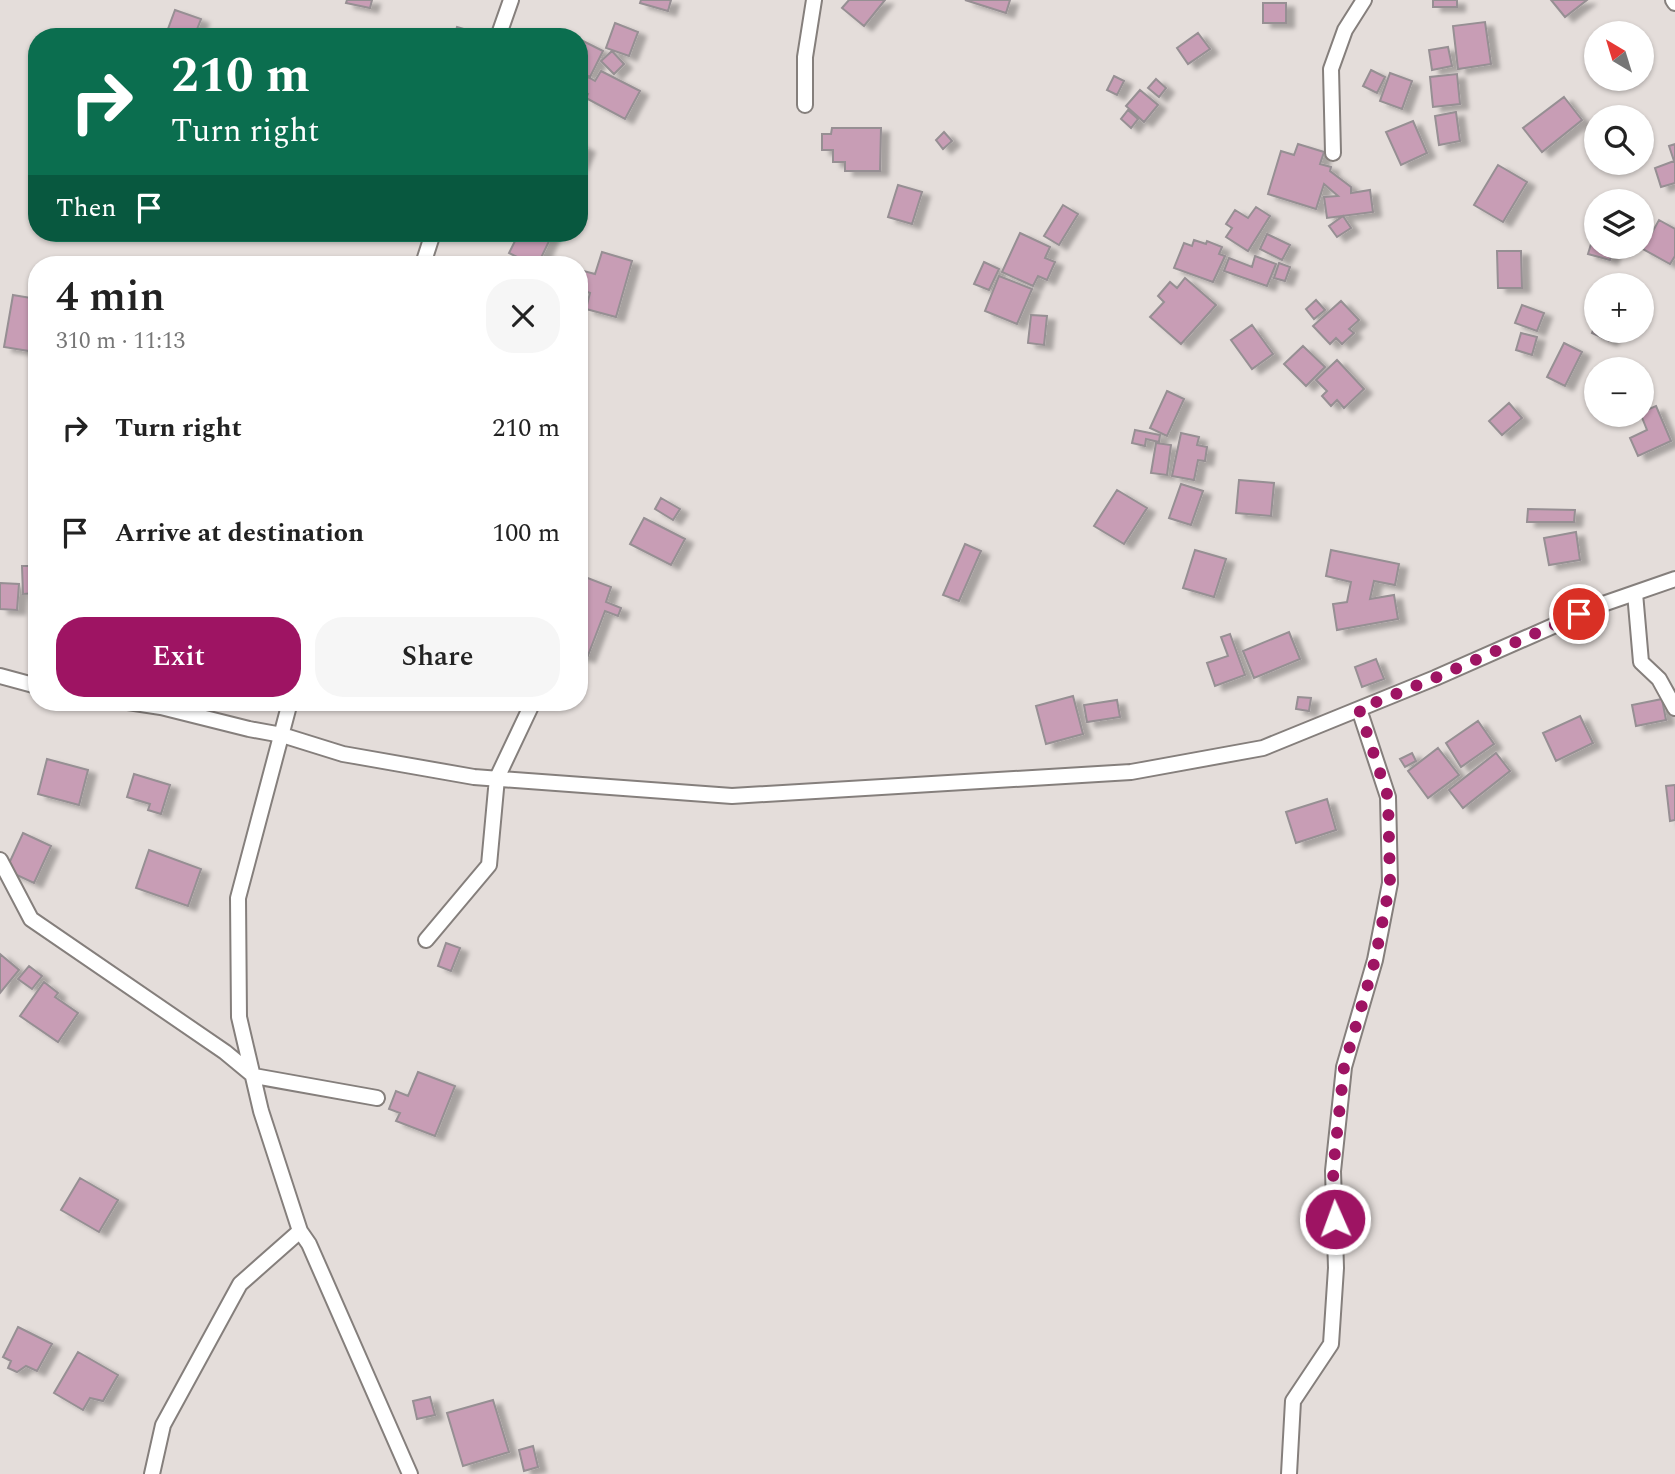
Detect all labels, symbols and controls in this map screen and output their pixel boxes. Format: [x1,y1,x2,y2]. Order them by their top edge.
north arrow [1584,21,1654,91]
map controls [1584,21,1654,427]
text: 210 m [171,39,310,114]
icon: right [56,56,147,147]
button: search [1584,105,1654,175]
text: Turn right [171,107,319,156]
text: Then [56,188,116,228]
icon: arrive [130,189,168,227]
button: layers [1584,189,1654,259]
text: 4 min [56,266,165,329]
button: + [1584,273,1654,343]
button: close [486,279,560,353]
text: 310 m · 11:13 [56,324,185,359]
button: − [1584,357,1654,427]
text: Turn right [115,408,242,448]
text: 210 m [492,408,560,448]
icon: right [56,409,94,447]
text: Arrive at destination [115,513,364,553]
text: 100 m [492,513,560,553]
icon: arrive [56,514,94,552]
pin [1549,584,1609,644]
icon: arrive [1560,595,1598,633]
button: Exit [56,617,301,697]
button: Share [315,617,560,697]
position arrow [1298,1182,1372,1256]

